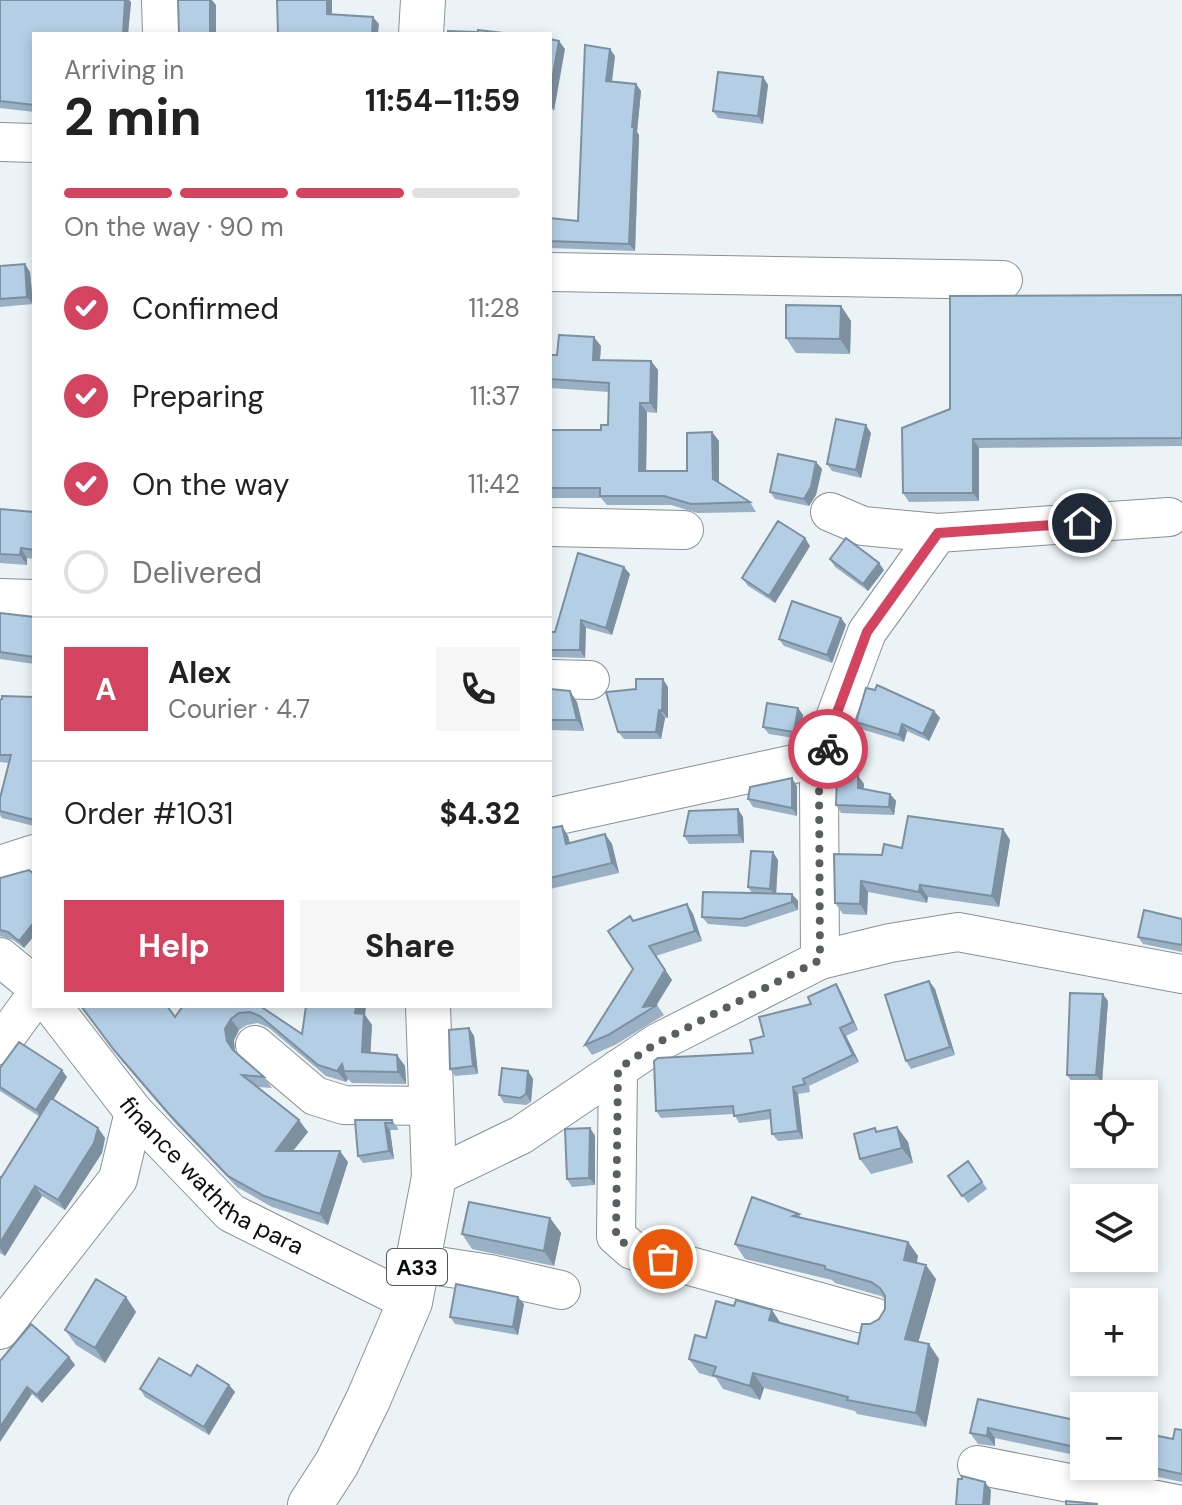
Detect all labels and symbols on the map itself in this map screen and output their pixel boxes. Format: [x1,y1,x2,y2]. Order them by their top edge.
pin [1048,489,1116,557]
courier [788,709,868,789]
street label: finance waththa para [113,1090,309,1262]
pin [629,1225,697,1293]
road number: A33 [387,1249,447,1285]

